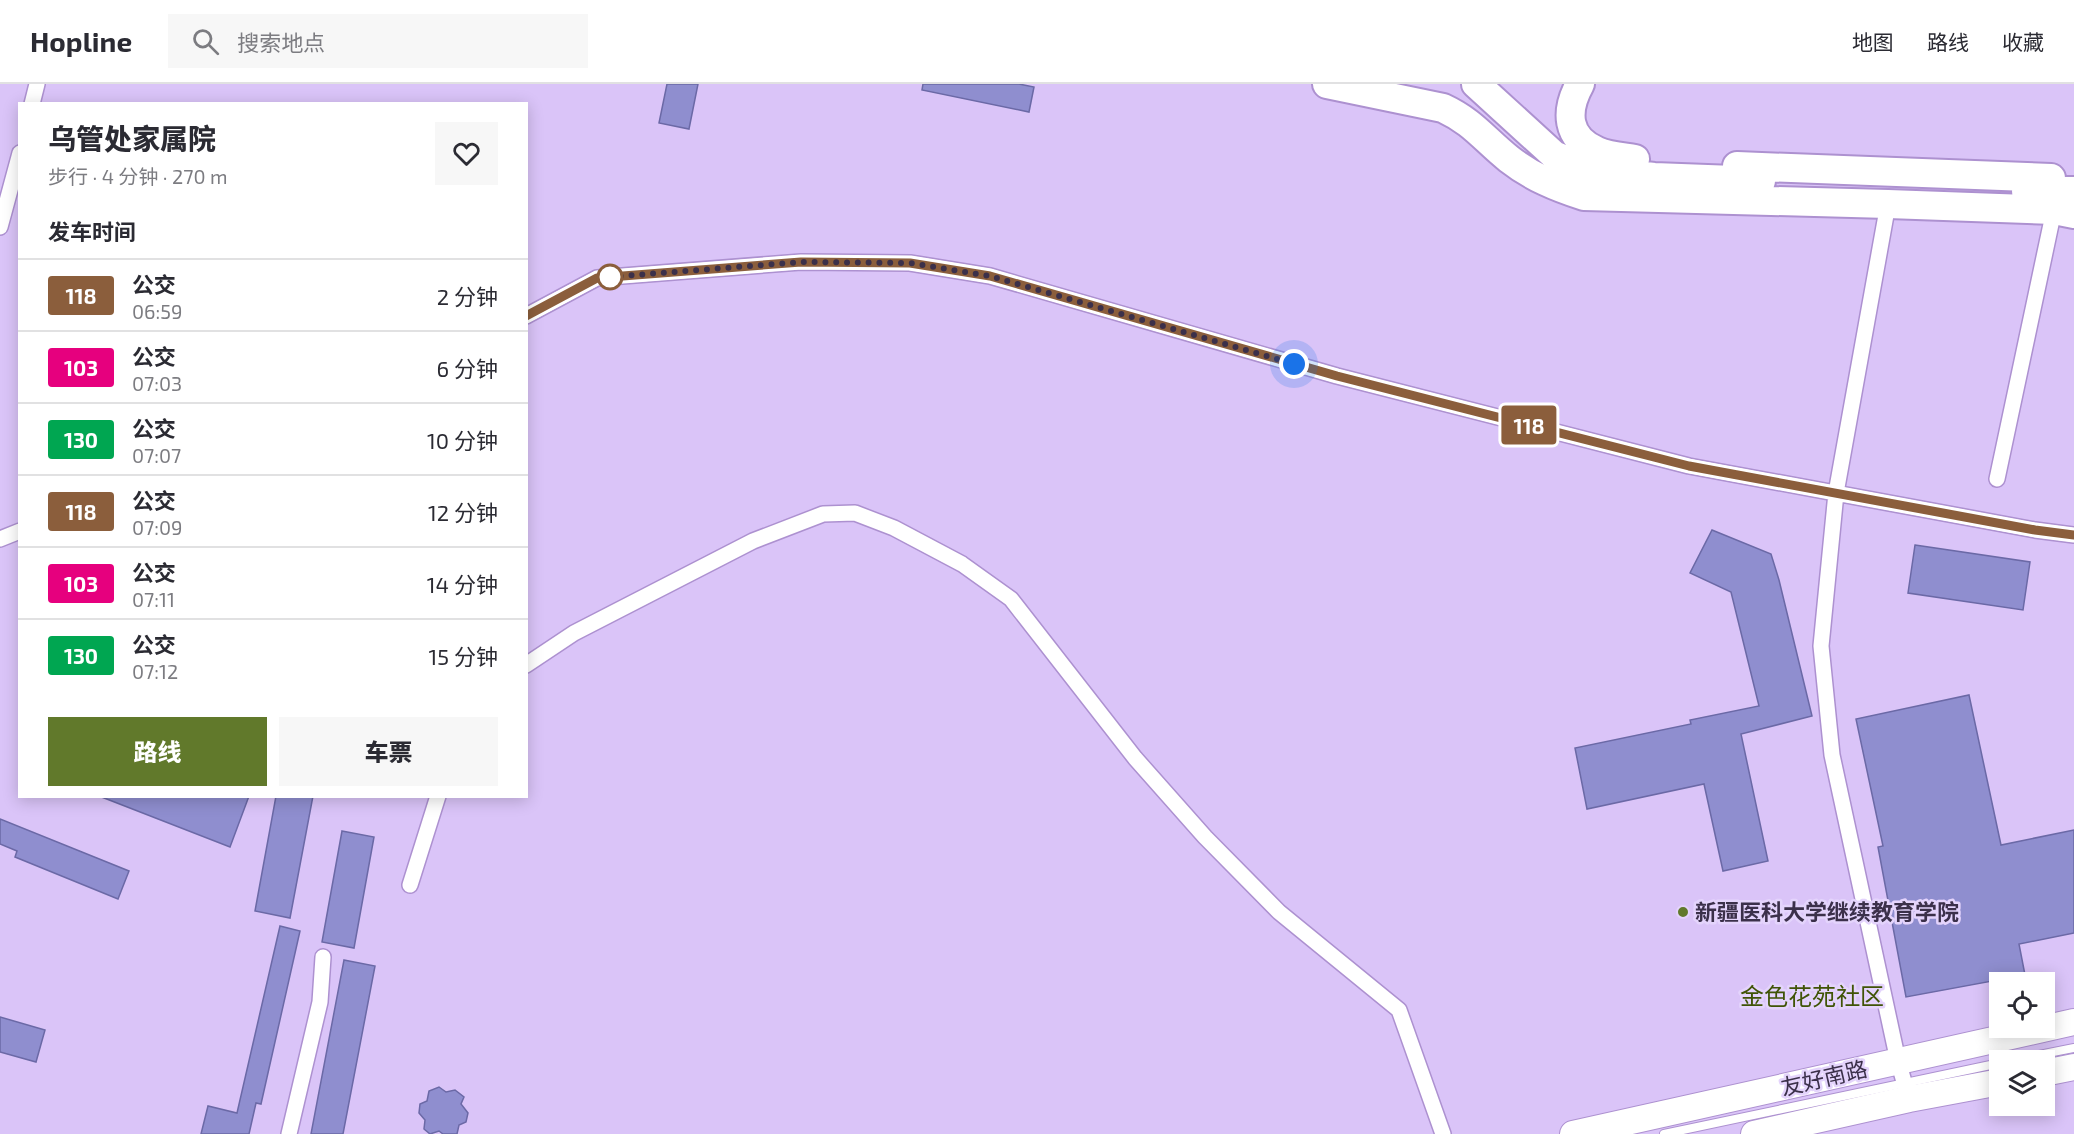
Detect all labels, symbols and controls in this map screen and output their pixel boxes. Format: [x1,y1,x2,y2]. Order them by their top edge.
search box [168,14,588,68]
text: Hopline [30,24,132,58]
icon: search [189,25,222,58]
text: 搜索地点 [237,29,325,55]
text: 地图 [1852,29,1894,54]
text: 路线 [1927,29,1969,54]
text: 收藏 [2002,29,2044,54]
text: 乌管处家属院 [48,121,216,155]
button: heart [435,122,498,185]
text: 步行 · 4 分钟 · 270 m [48,164,228,188]
text: 发车时间 [48,218,136,244]
unlabelled marker [597,264,623,290]
text: 公交 [132,271,176,297]
text: 118 [65,283,97,308]
text: 2 分钟 [437,283,498,309]
text: 06:59 [132,299,182,323]
text: 公交 [132,343,176,369]
your location [1279,349,1309,379]
text: 103 [64,355,98,380]
text: 6 分钟 [437,355,498,381]
text: 07:03 [132,371,182,395]
line badge: 118 [1494,406,1564,444]
text: 118 [1513,413,1545,438]
text: 公交 [132,415,176,441]
text: 130 [64,427,98,452]
text: 10 分钟 [427,427,498,453]
text: 07:07 [132,443,181,467]
text: 公交 [132,487,176,513]
text: 118 [65,499,97,524]
text: 12 分钟 [428,499,498,525]
text: 07:09 [132,515,183,539]
text: 公交 [132,559,176,585]
text: 103 [64,571,98,596]
text: 14 分钟 [427,571,498,597]
text: 07:11 [132,587,175,611]
text: 公交 [132,631,176,657]
text: 130 [64,643,98,668]
text: 15 分钟 [429,643,498,669]
text: 07:12 [132,659,178,683]
button: 路线 [48,717,267,786]
button: 车票 [279,717,498,786]
place label: 新疆医科大学继续教育学院 [1695,898,1959,924]
marker: 新疆医科大学继续教育学院 [1676,905,1690,919]
map controls [1989,972,2055,1116]
button: locate [1989,972,2055,1038]
district label: 金色花苑社区 [1740,981,1884,1010]
button: layers [1989,1050,2055,1116]
street label: 友好南路 [1778,1054,1870,1100]

